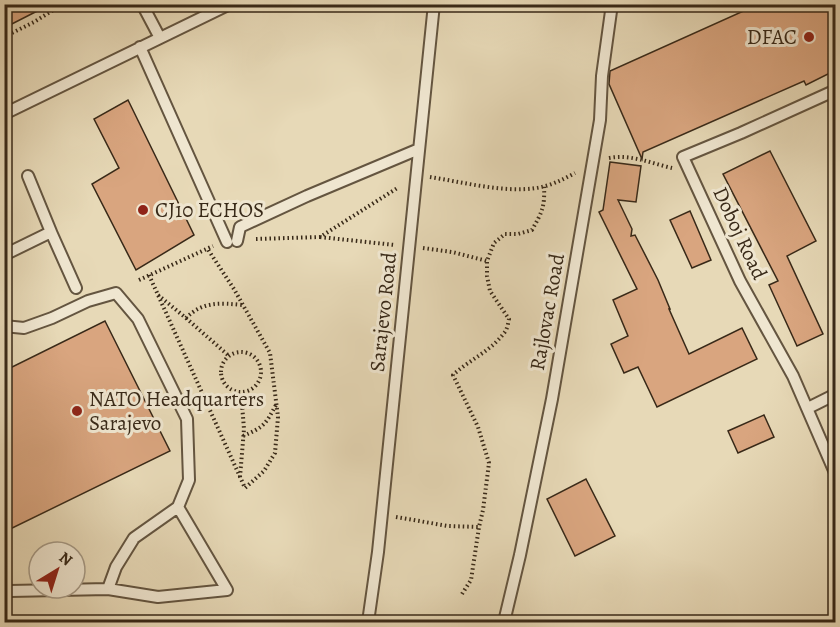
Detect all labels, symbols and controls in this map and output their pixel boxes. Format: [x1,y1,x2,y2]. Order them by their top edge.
place label: DFAC [747,23,797,51]
marker: DFAC [802,30,816,44]
street label: Doboj Road [706,182,774,285]
place label: CJ10 ECHOS [155,196,264,224]
marker: CJ10 ECHOS [136,203,150,217]
street label: Sarajevo Road [363,250,403,373]
street label: Rajlovac Road [523,251,571,373]
place label: NATO Headquarters Sarajevo [89,385,264,437]
marker: NATO Headquarters Sarajevo [70,404,84,418]
north arrow [27,540,87,600]
text: N [54,547,77,571]

